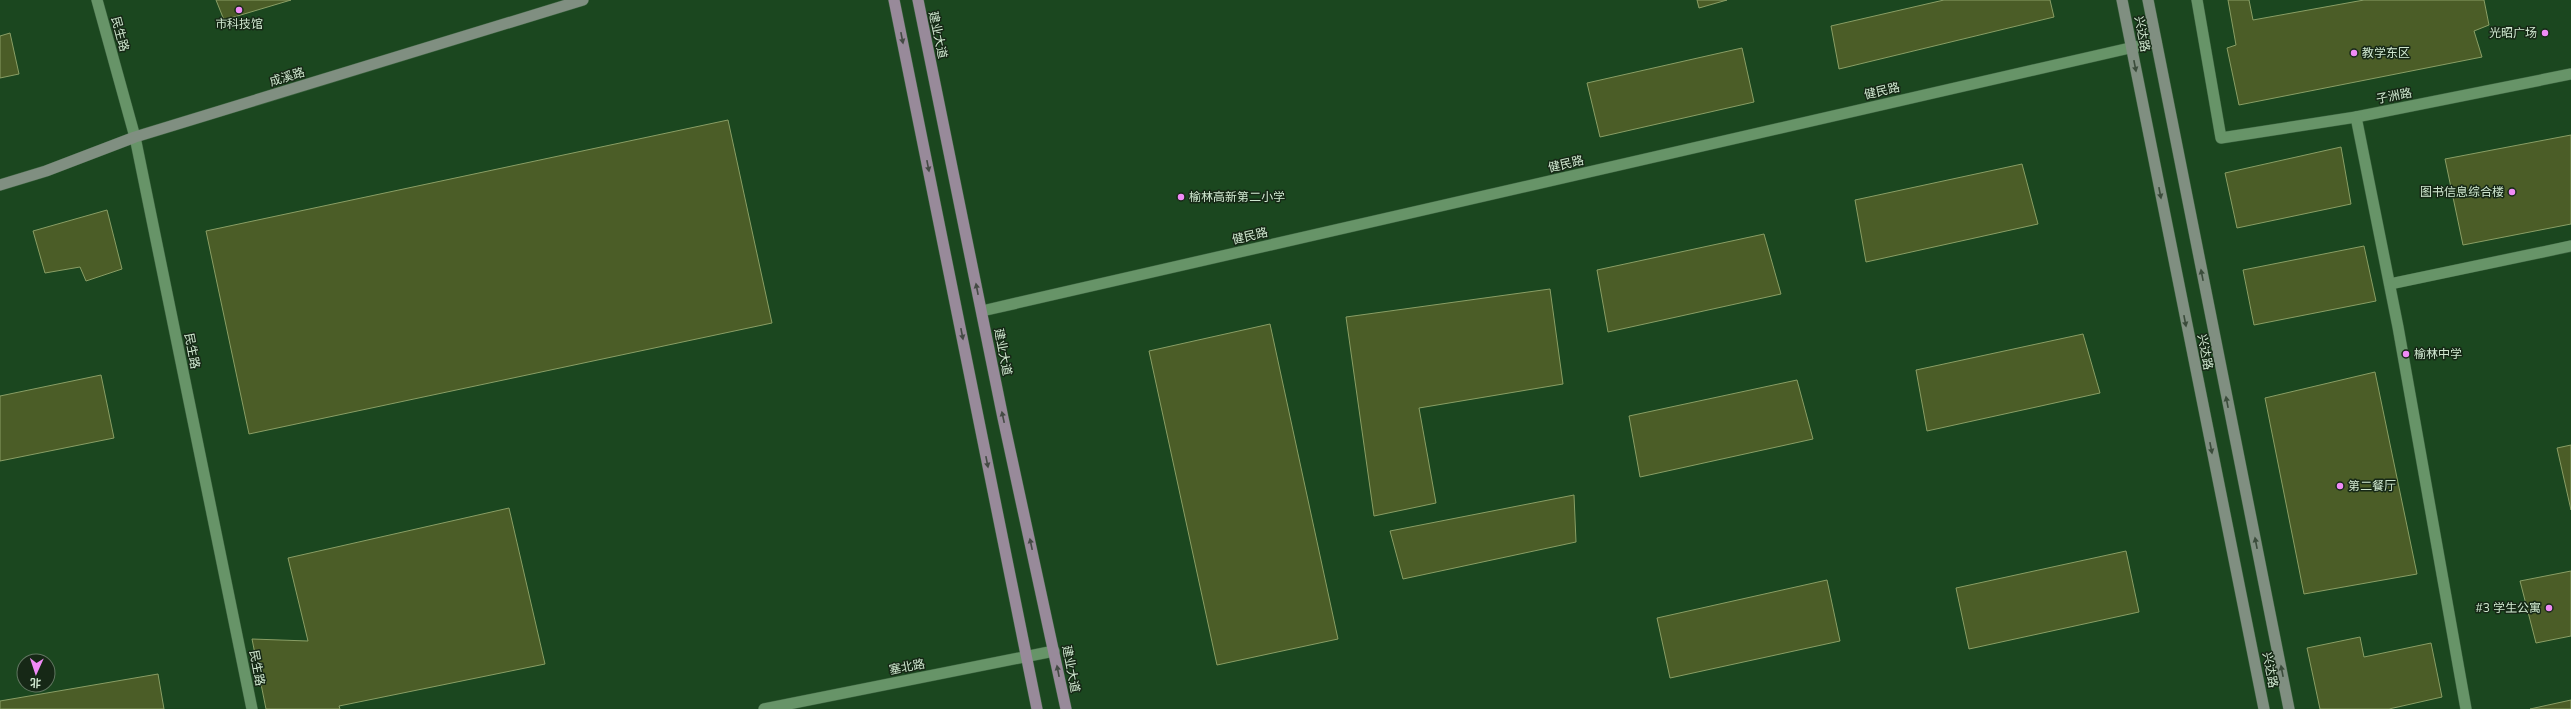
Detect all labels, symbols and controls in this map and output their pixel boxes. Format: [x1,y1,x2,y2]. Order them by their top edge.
marker: 市科技馆 [234,5,244,15]
street label: 建业大道 [925,10,951,60]
street label: 民生路 [108,15,132,53]
street label: 兴达路 [2131,15,2153,53]
place label: 市科技馆 [215,16,263,32]
place label: 光昭广场 [2489,25,2537,41]
marker: 光昭广场 [2540,28,2550,38]
one-way arrow [899,32,905,44]
place label: 教学东区 [2362,45,2410,61]
marker: 教学东区 [2349,48,2359,58]
one-way arrow [2132,60,2138,72]
street label: 成溪路 [267,64,307,90]
street label: 健民路 [1863,79,1901,103]
street label: 子洲路 [2375,85,2413,107]
street label: 健民路 [1547,152,1585,176]
one-way arrow [925,160,931,172]
place label: 图书信息综合楼 [2420,184,2504,200]
one-way arrow [2157,187,2163,199]
marker: 图书信息综合楼 [2507,187,2517,197]
place label: 榆林高新第二小学 [1189,189,1285,205]
marker: 榆林高新第二小学 [1176,192,1186,202]
street label: 健民路 [1231,224,1269,248]
one-way arrow [2198,269,2204,281]
one-way arrow [974,283,980,295]
one-way arrow [2183,315,2189,327]
street label: 建业大道 [991,327,1015,377]
one-way arrow [959,328,965,340]
street label: 民生路 [181,332,203,370]
street label: 兴达路 [2194,333,2216,371]
place label: 榆林中学 [2414,346,2462,362]
marker: 榆林中学 [2401,349,2411,359]
one-way arrow [2224,396,2230,408]
one-way arrow [999,411,1005,423]
one-way arrow [2209,442,2215,454]
one-way arrow [985,456,991,468]
place label: 第二餐厅 [2348,478,2396,494]
marker: 第二餐厅 [2335,481,2345,491]
one-way arrow [2253,537,2259,549]
one-way arrow [1027,538,1033,550]
place label: #3 学生公寓 [2476,600,2541,616]
marker: #3 学生公寓 [2544,603,2554,613]
street label: 建业大道 [1059,644,1083,694]
street label: 民生路 [246,649,268,687]
street label: 兴达路 [2259,651,2281,689]
north arrow [16,653,56,693]
street label: 塞北路 [888,656,926,678]
one-way arrow [1055,665,1061,677]
one-way arrow [2278,665,2284,677]
text: 北 [30,675,41,690]

